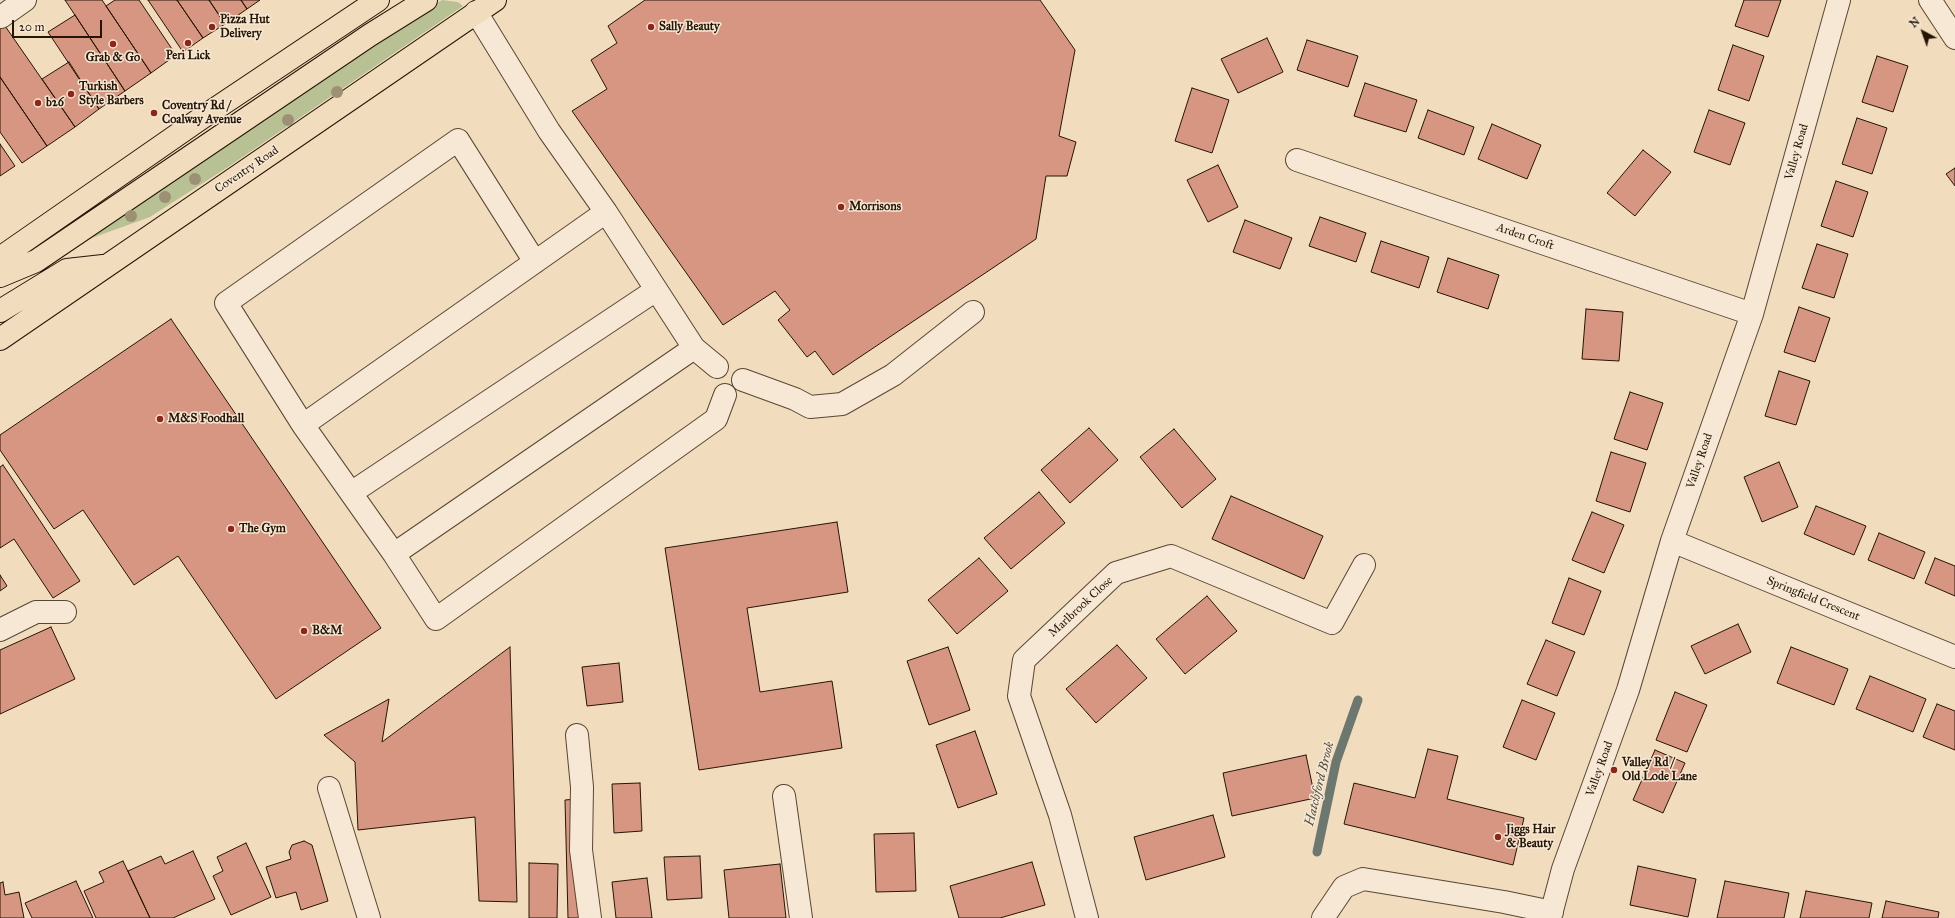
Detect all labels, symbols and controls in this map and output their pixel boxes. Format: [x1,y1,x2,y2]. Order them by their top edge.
scale bar [14,12,104,38]
north arrow [1903,12,1943,52]
place label: Pizza Hut Delivery [220,13,270,41]
text: N [1907,15,1923,31]
text: 20 m [19,20,45,34]
place label: Sally Beauty [659,20,720,34]
marker: Pizza Hut Delivery [207,22,217,32]
marker: Sally Beauty [646,22,656,32]
marker: Peri Lick [183,38,193,48]
marker: Grab & Go [108,39,118,49]
place label: Peri Lick [166,49,210,63]
place label: Grab & Go [86,51,140,65]
place label: Turkish Style Barbers [79,80,144,108]
marker: Turkish Style Barbers [66,89,76,99]
place label: b26 [46,96,64,110]
marker: b26 [33,98,43,108]
place label: Coventry Rd / Coalway Avenue [162,99,241,127]
marker: Coventry Rd / Coalway Avenue [149,108,159,118]
street label: Valley Road [1782,122,1812,182]
street label: Coventry Road [212,143,282,197]
place label: Morrisons [849,200,901,214]
marker: Morrisons [836,202,846,212]
street label: Arden Croft [1494,220,1556,254]
place label: M&S Foodhall [168,412,244,426]
marker: M&S Foodhall [155,414,165,424]
street label: Valley Road [1684,431,1716,491]
place label: The Gym [239,522,286,536]
marker: The Gym [226,524,236,534]
street label: Marlbrook Close [1046,574,1116,640]
street label: Springfield Crescent [1764,574,1862,624]
place label: B&M [312,624,342,638]
marker: B&M [299,626,309,636]
street label: Valley Road [1583,739,1617,799]
water label: Hatchford Brook [1302,740,1338,828]
place label: Valley Rd / Old Lode Lane [1622,756,1697,784]
marker: Valley Rd / Old Lode Lane [1609,765,1619,775]
place label: Jiggs Hair & Beauty [1506,823,1556,851]
marker: Jiggs Hair & Beauty [1493,832,1503,842]

